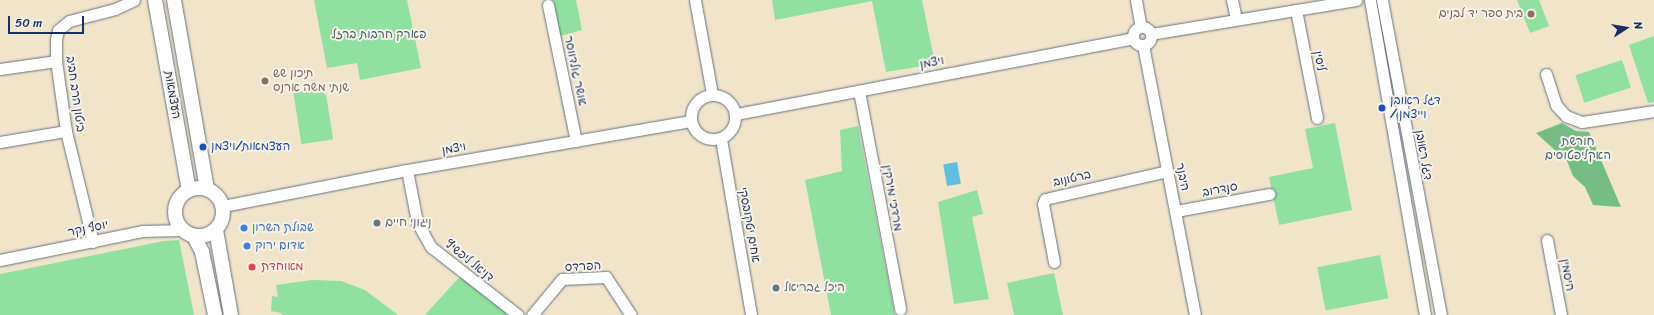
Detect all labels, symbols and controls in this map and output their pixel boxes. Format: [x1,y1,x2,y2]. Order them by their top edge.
place label: בית ספר יד לבנים [1439,7,1523,21]
scale bar [10,8,86,34]
north arrow [1606,8,1646,48]
marker: בית ספר יד לבנים [1526,9,1536,19]
text: 50 m [15,12,42,34]
text: N [1628,20,1648,31]
park label: פארק חרבות ברזל [332,28,426,42]
street label: אושר גולדווסר [561,35,589,107]
street label: ליסין [1310,50,1328,72]
street label: ויצמן [919,54,945,72]
street label: ביטון הרב חביב [63,55,87,133]
place label: תיכון שש שנתי משה ארנס [273,67,349,95]
street label: העצמאות [161,70,183,120]
marker: תיכון שש שנתי משה ארנס [260,76,270,86]
place label: דגל ראובן / וייצמן [1390,94,1441,122]
marker: דגל ראובן / וייצמן [1377,103,1387,113]
street label: דגל ראובן [1411,129,1435,181]
park label: חורשת האקליפטוסים [1545,135,1611,163]
place label: העצמאות/ויצמן [211,140,290,154]
street label: ויצמן [441,140,467,158]
marker: העצמאות/ויצמן [198,142,208,152]
street label: היבנר [1172,162,1192,192]
street label: מרדכי מירקין [879,164,905,232]
street label: ברטונוב [1052,168,1092,190]
street label: סנדרוב [1201,180,1239,200]
street label: אחים יטקובסקי [735,186,763,264]
place label: ניגוני חיים [385,216,432,230]
street label: יוסף נקר [66,218,110,240]
marker: ניגוני חיים [372,218,382,228]
place label: שבולת השרון [252,221,314,235]
marker: שבולת השרון [239,223,249,233]
street label: דניאל ליפשיץ [442,237,496,285]
place label: אדום ירוק [255,239,305,253]
marker: אדום ירוק [242,241,252,251]
street label: היסמין [1557,258,1577,292]
street label: הפרדס [565,259,601,275]
place label: מאוחדת [261,260,304,274]
marker: מאוחדת [246,261,258,273]
place label: היכל גבריאל [784,281,845,295]
marker: היכל גבריאל [771,283,781,293]

